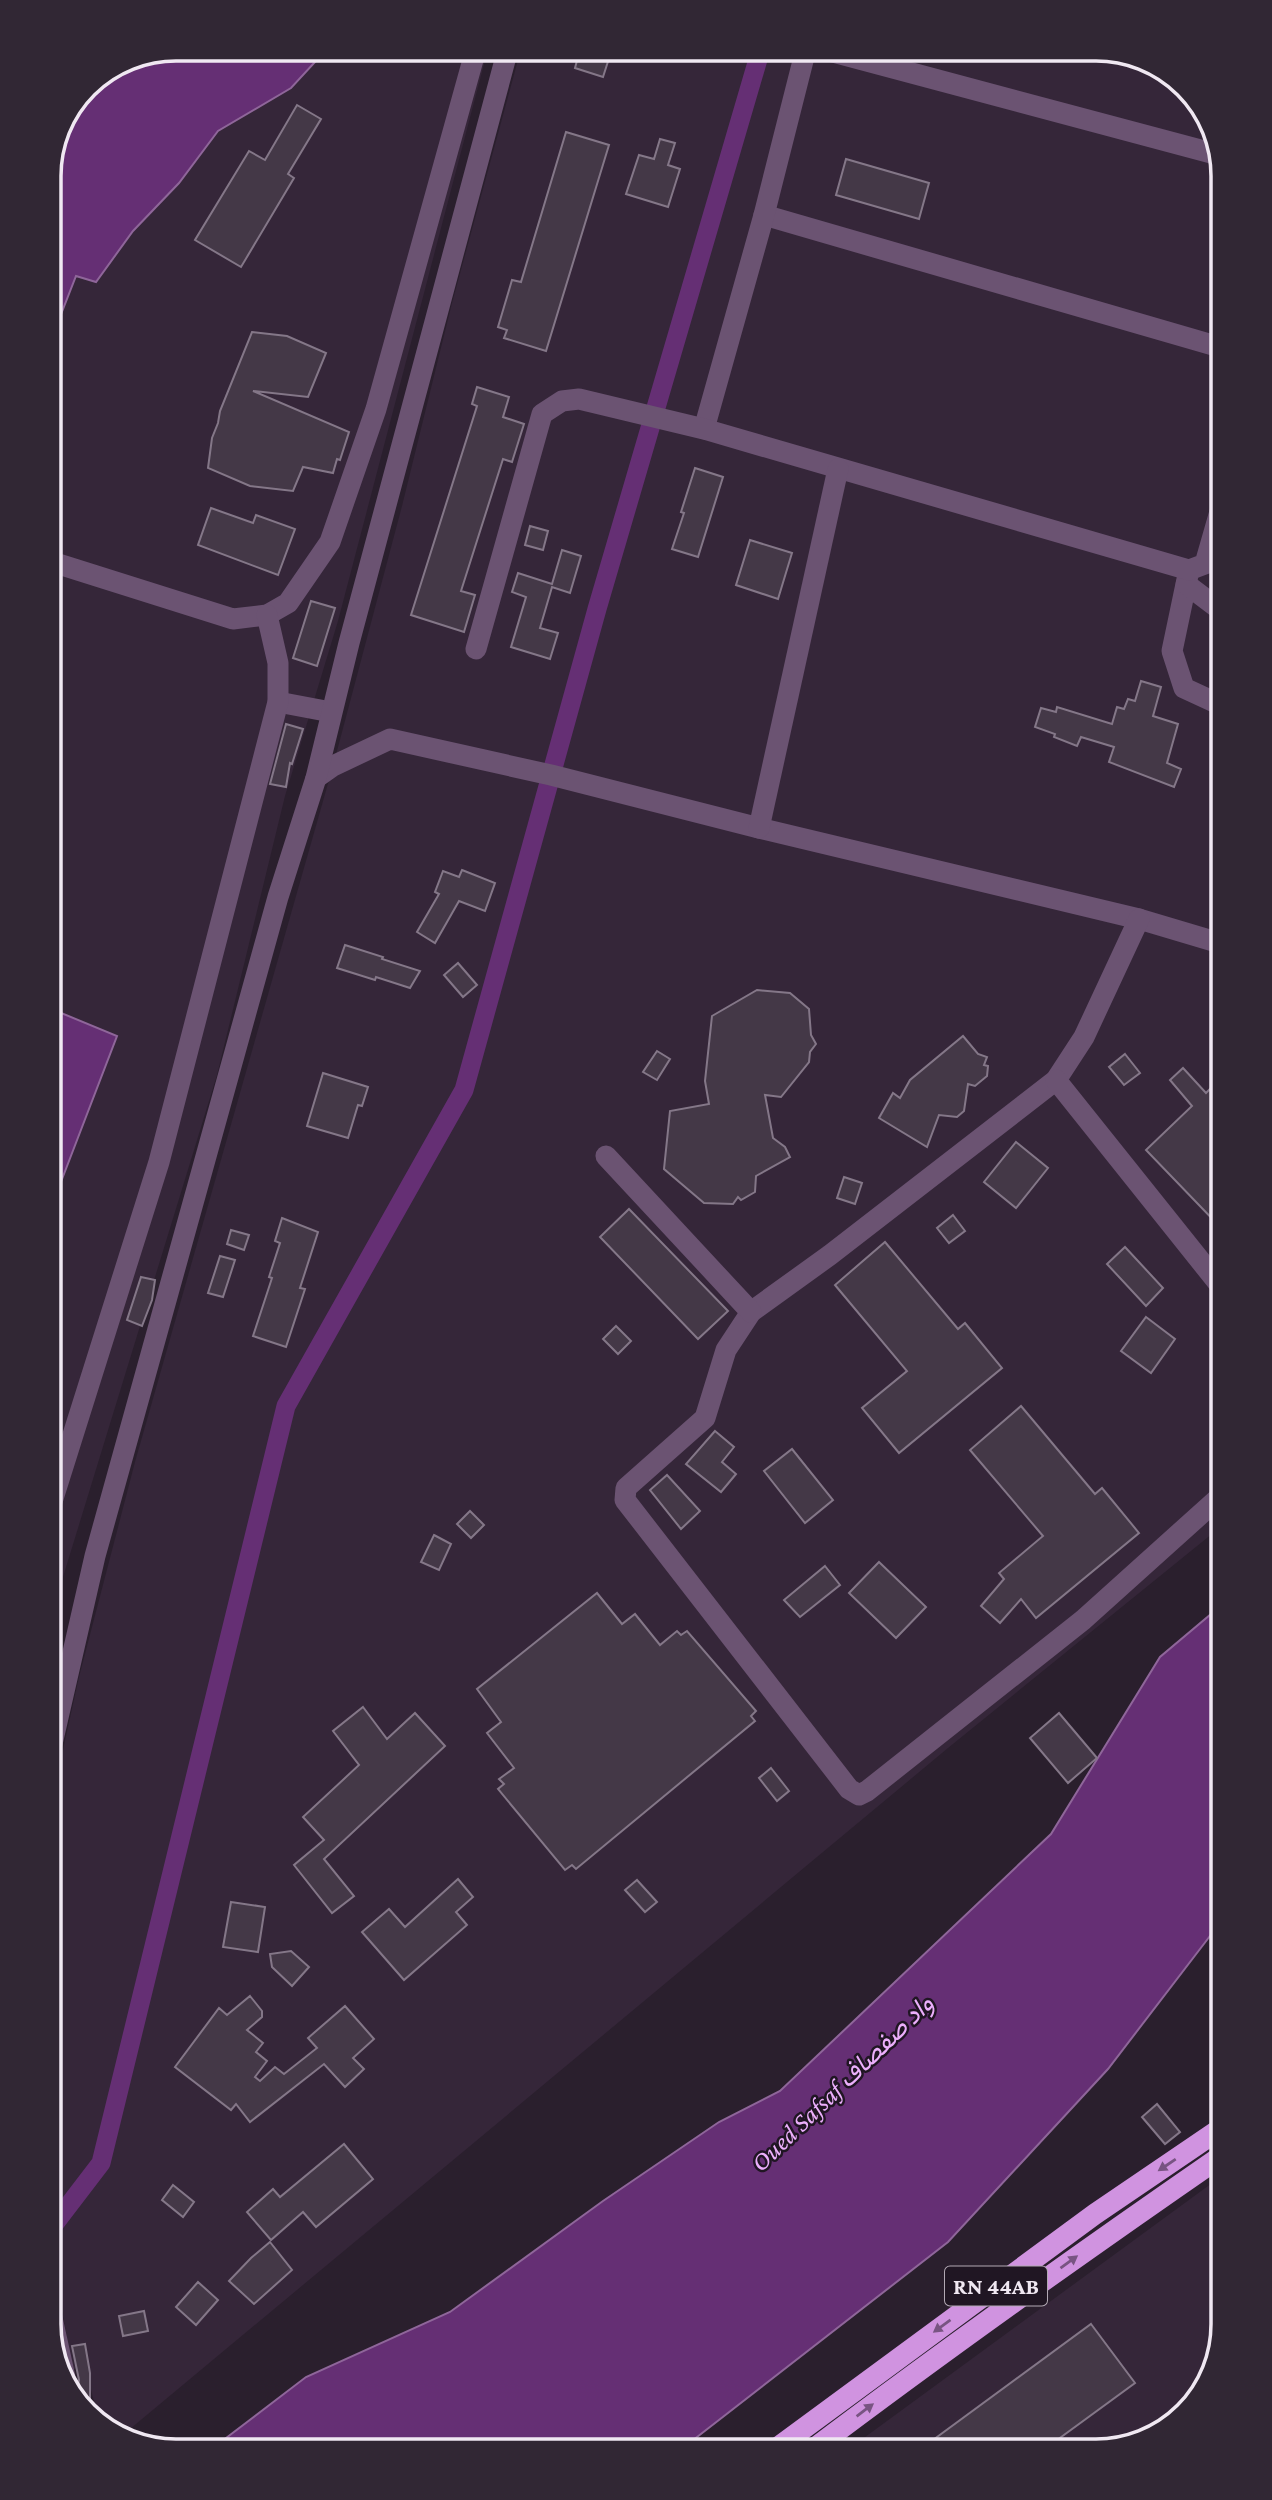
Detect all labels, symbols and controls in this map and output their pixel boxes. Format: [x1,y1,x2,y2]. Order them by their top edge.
water label: Oued Safsaf واد صفصاف [745,1988,940,2178]
one-way arrow [1157,2158,1176,2171]
one-way arrow [1060,2255,1078,2269]
road number: RN 44AB [945,2266,1047,2306]
one-way arrow [933,2318,951,2333]
one-way arrow [856,2402,874,2417]

